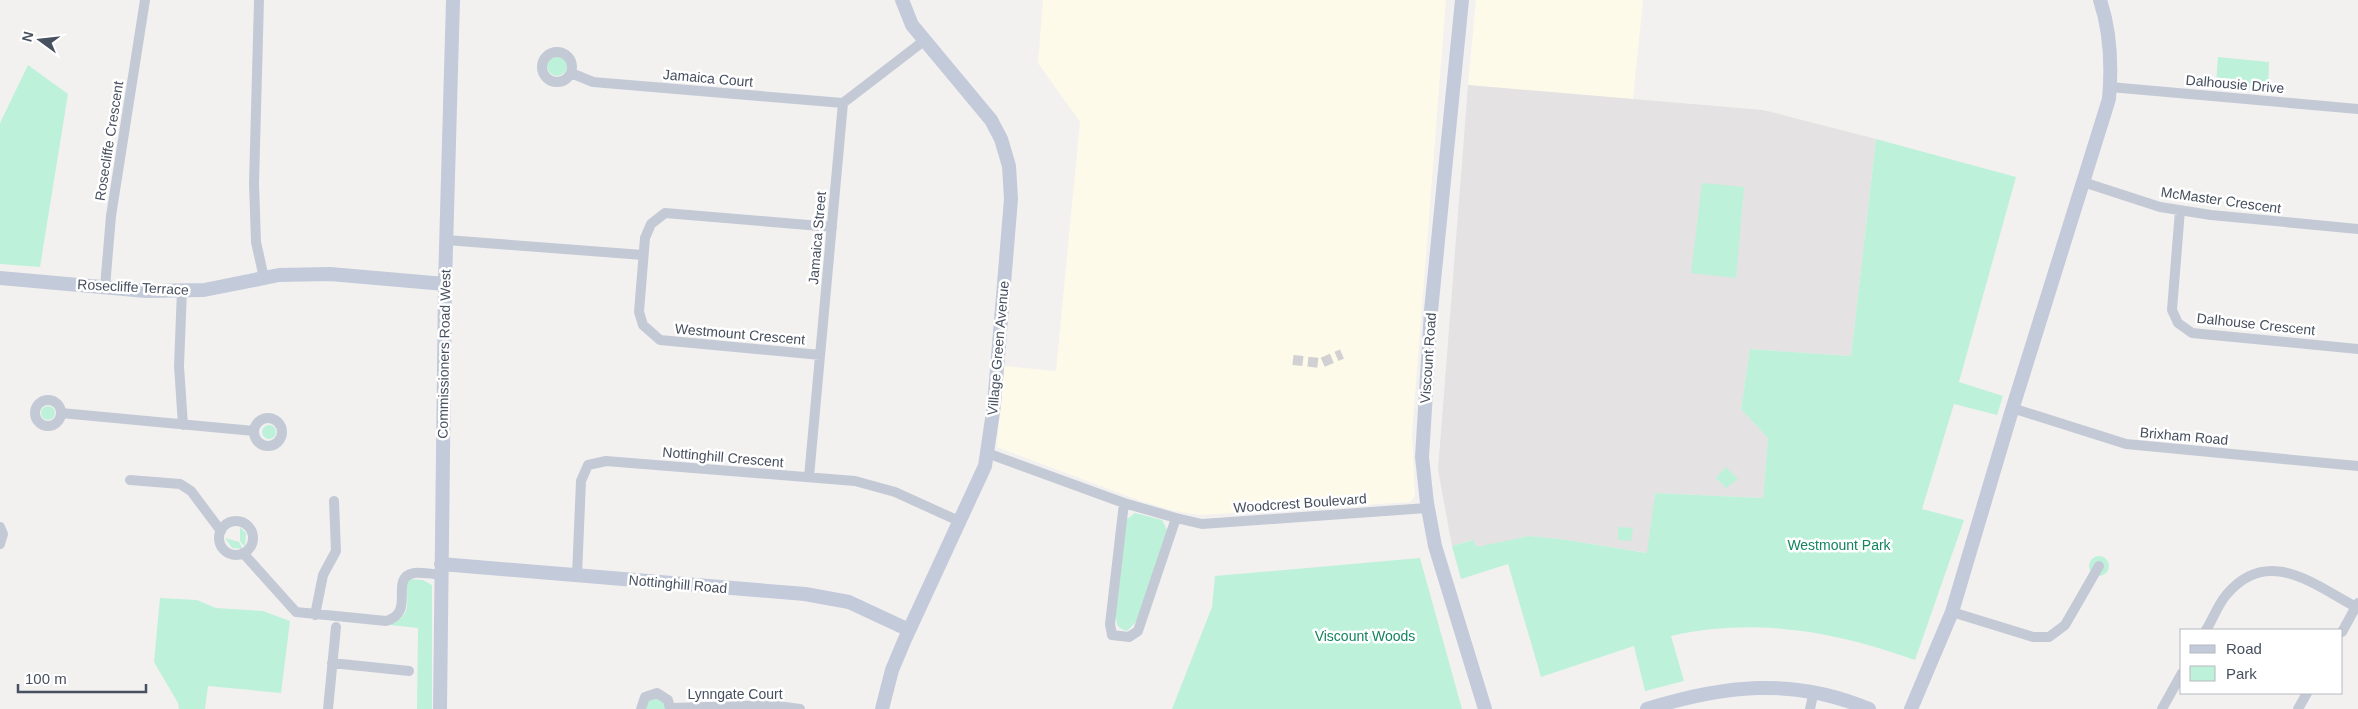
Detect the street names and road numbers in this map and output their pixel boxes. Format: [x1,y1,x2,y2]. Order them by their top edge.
street label: Jamaica Court [662,66,754,90]
street label: Dalhousie Drive [2185,72,2285,96]
street label: Rosecliffe Crescent [92,80,126,202]
street label: McMaster Crescent [2160,184,2282,216]
street label: Jamaica Street [805,191,829,285]
street label: Commissioners Road West [435,269,453,439]
street label: Rosecliffe Terrace [77,276,189,298]
street label: Village Green Avenue [984,280,1012,416]
street label: Dalhouse Crescent [2196,310,2316,338]
street label: Viscount Road [1417,312,1439,404]
street label: Westmount Crescent [674,320,806,348]
street label: Brixham Road [2139,424,2229,448]
street label: Nottinghill Crescent [662,444,784,470]
street label: Woodcrest Boulevard [1233,490,1367,516]
street label: Nottinghill Road [628,572,728,596]
street label: Lynngate Court [687,686,783,702]

